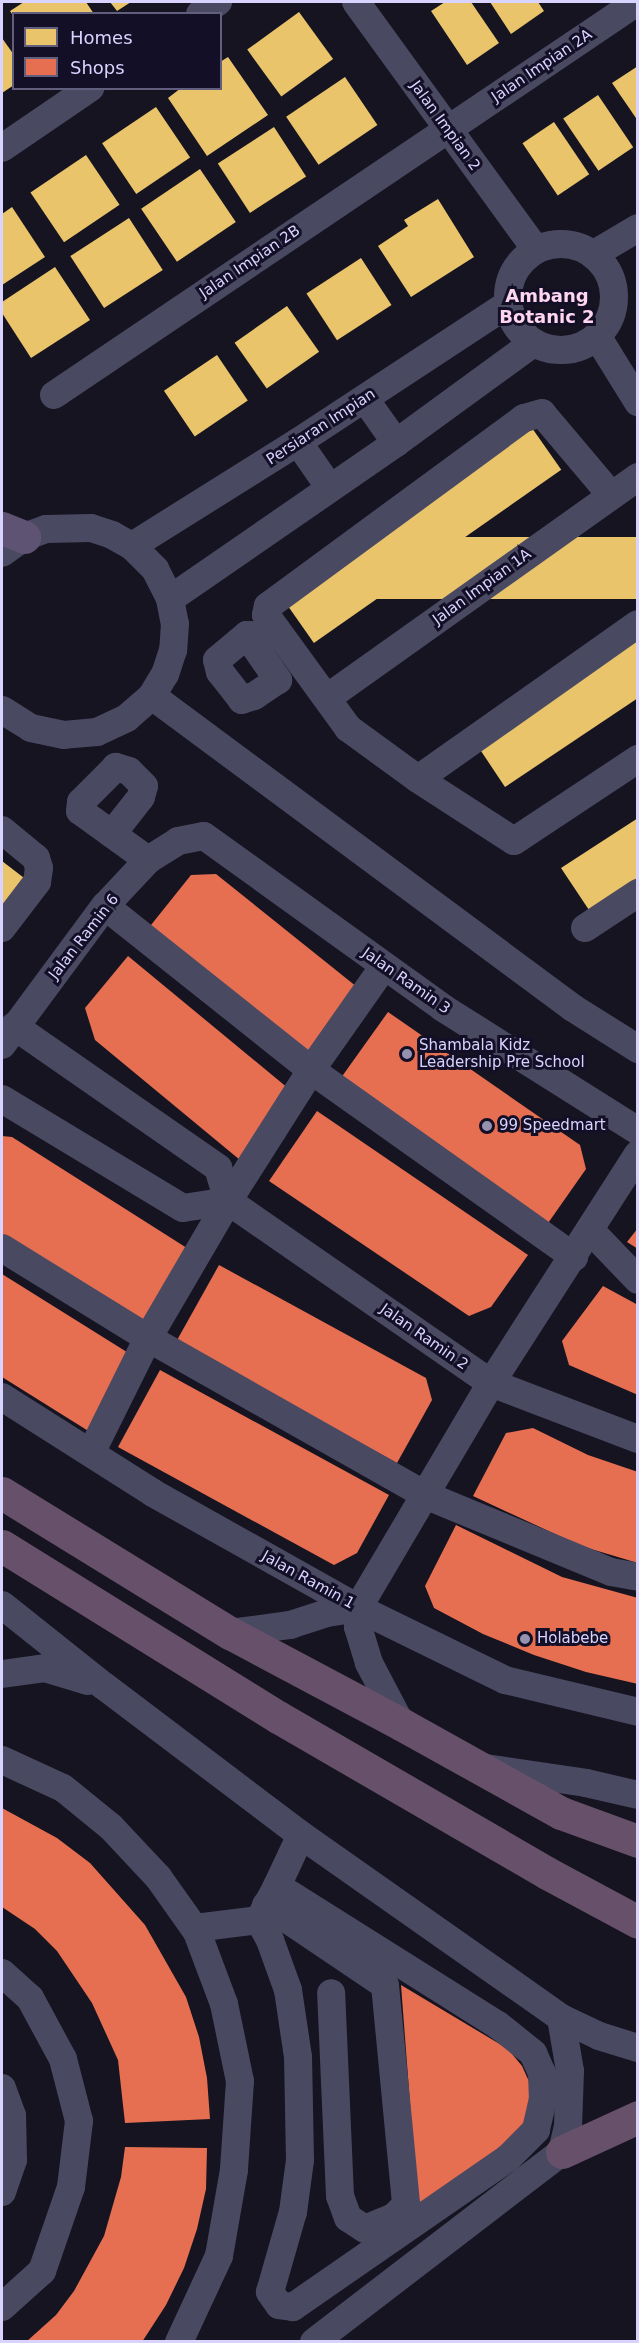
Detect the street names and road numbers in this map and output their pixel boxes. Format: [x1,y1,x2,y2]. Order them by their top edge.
street label: Jalan Impian 2A [488,26,596,106]
street label: Jalan Impian 2 [406,77,484,175]
street label: Jalan Impian 2B [196,222,304,302]
street label: Persiaran Impian [263,385,379,469]
street label: Jalan Impian 1A [429,545,535,629]
street label: Jalan Ramin 6 [45,891,123,983]
street label: Jalan Ramin 3 [359,944,453,1018]
street label: Jalan Ramin 2 [377,1300,471,1374]
street label: Jalan Ramin 1 [259,1547,357,1613]

